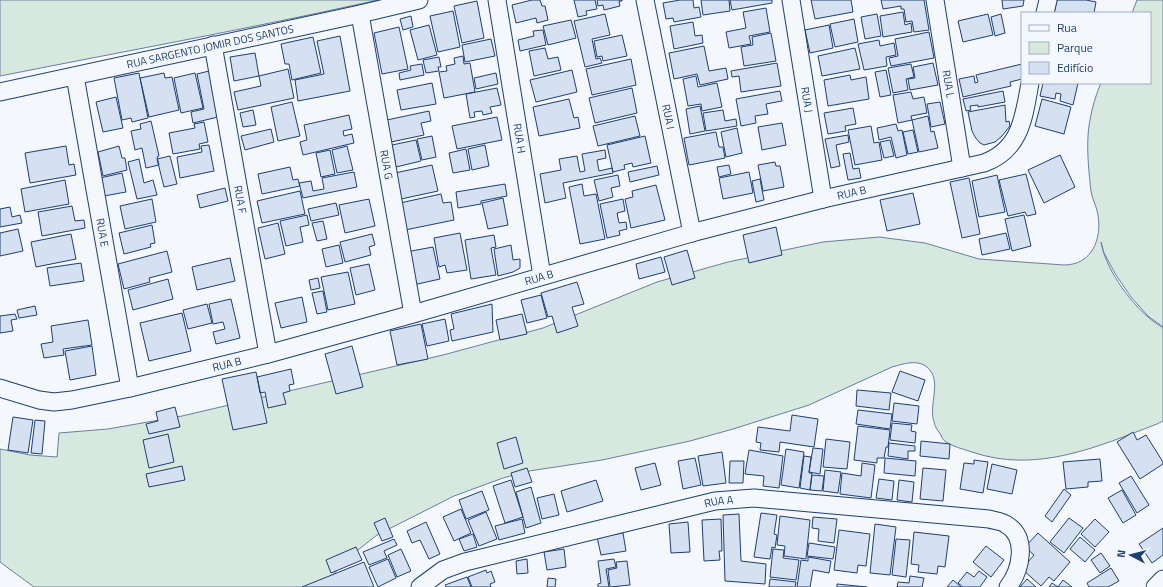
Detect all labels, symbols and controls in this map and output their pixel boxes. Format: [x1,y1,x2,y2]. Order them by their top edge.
legend [1021,12,1151,84]
text: Rua [1057,18,1077,37]
street label: RUA SARGENTO JOMIR DOS SANTOS [125,21,295,72]
text: Parque [1057,38,1093,57]
text: Edifício [1057,58,1093,77]
street label: RUA L [938,69,959,100]
street label: RUA J [797,86,817,114]
street label: RUA I [658,103,679,131]
street label: RUA H [509,122,530,154]
street label: RUA G [376,149,397,181]
street label: RUA B [835,182,868,204]
street label: RUA F [230,184,251,215]
street label: RUA E [92,217,113,248]
street label: RUA B [523,266,556,289]
street label: RUA B [211,353,243,375]
street label: RUA A [702,492,734,511]
north arrow [1111,535,1151,575]
text: N [1113,549,1129,559]

